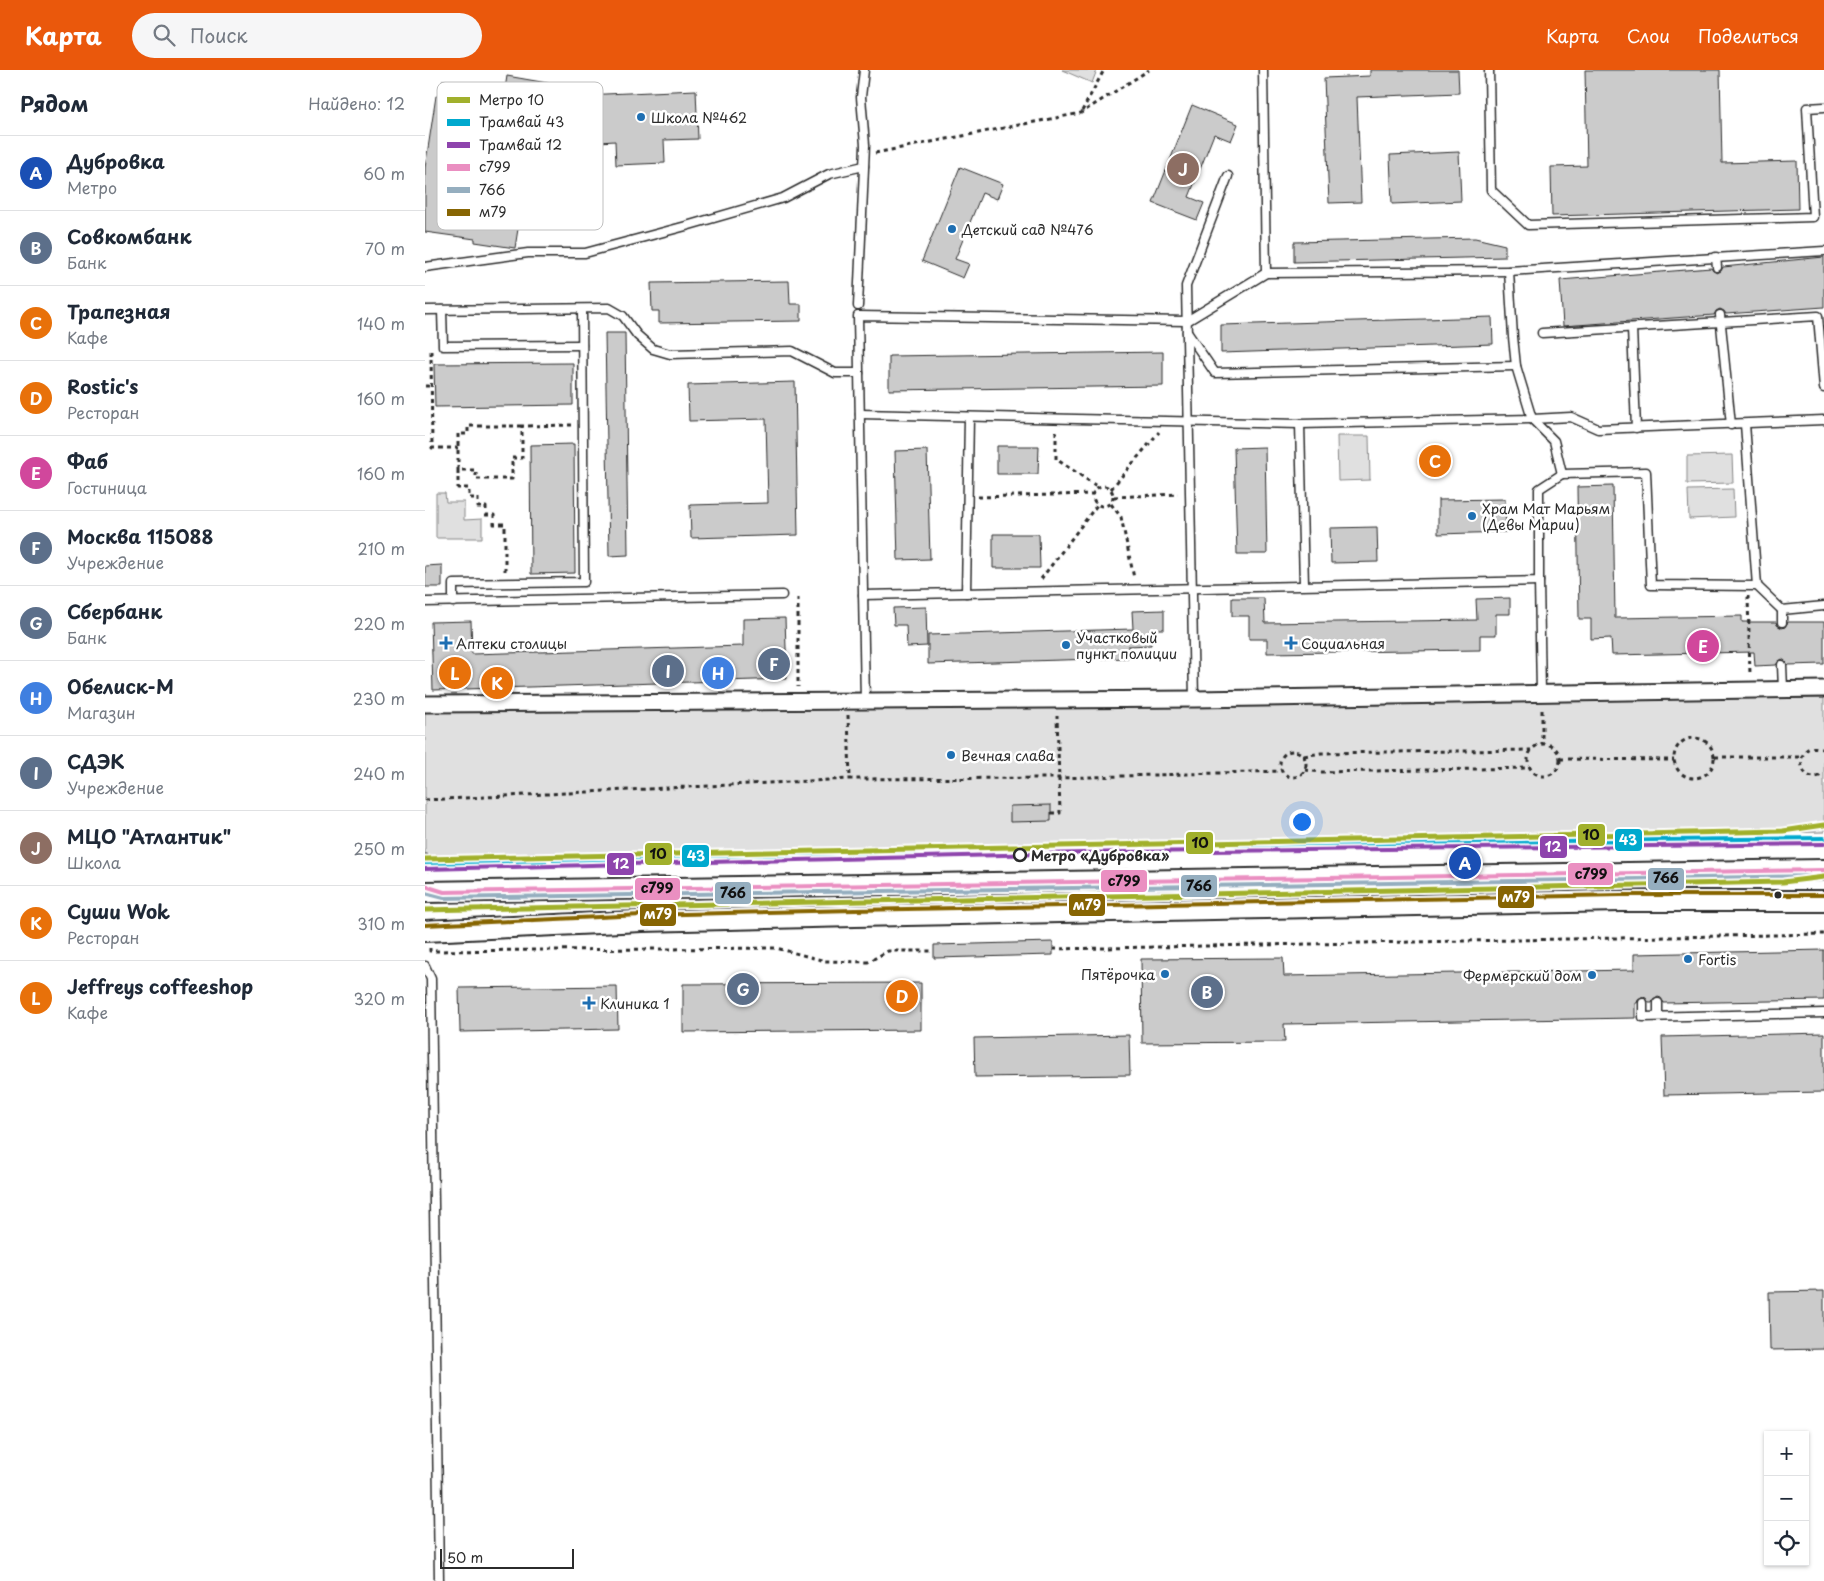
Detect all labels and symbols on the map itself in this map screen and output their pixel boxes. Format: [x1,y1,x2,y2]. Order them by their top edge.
legend [437,82,603,230]
text: Метро 10 [479,89,544,110]
place label: Школа №462 [651,107,747,128]
text: Трамвай 43 [479,111,564,132]
marker: Школа №462 [635,111,647,123]
text: Трамвай 12 [479,134,562,155]
pin: J [1167,150,1199,188]
text: с799 [479,156,511,177]
text: 766 [479,179,505,200]
text: м79 [479,201,506,222]
place label: Детский сад №476 [961,219,1094,240]
marker: Детский сад №476 [946,223,958,235]
pin: C [1419,442,1451,480]
place label: Храм Мат Марьям (Девы Марии) [1482,498,1610,535]
marker: Храм Мат Марьям (Девы Марии) [1466,510,1478,522]
place label: Участковый пункт полиции [1076,627,1177,664]
pin: E [1687,627,1719,665]
place label: Аптеки столицы [456,633,567,654]
place label: Социальная [1301,633,1385,654]
marker: Аптеки столицы [440,637,452,649]
marker: Социальная [1285,637,1297,649]
marker: Участковый пункт полиции [1060,639,1072,651]
pin: F [758,645,790,683]
pin: I [652,652,684,690]
pin: L [439,654,471,692]
pin: H [702,654,734,692]
pin: K [481,664,513,702]
place label: Вечная слава [961,745,1055,766]
marker: Вечная слава [945,749,957,761]
your location [1289,809,1315,835]
line badge: 10 [1577,823,1606,847]
text: 10 [1582,824,1600,845]
line badge: 43 [1614,828,1643,852]
text: 43 [1619,829,1637,850]
line badge: 10 [1185,831,1214,855]
text: 10 [1191,832,1209,853]
line badge: 12 [1539,835,1568,859]
text: 12 [1545,836,1561,857]
line badge: 10 [644,842,673,866]
text: 10 [649,843,667,864]
line badge: 43 [681,844,710,868]
pin: A [1449,844,1481,882]
text: 43 [687,845,705,866]
place label: Метро «Дубровка» [1031,845,1170,866]
marker: Метро «Дубровка» [1013,848,1027,862]
line badge: 12 [606,852,635,876]
text: 12 [613,853,629,874]
line badge: с799 [1567,862,1614,886]
text: с799 [1575,863,1608,884]
line badge: 766 [1647,867,1685,891]
text: 766 [1653,867,1679,888]
line badge: с799 [1100,869,1148,893]
text: с799 [1108,870,1141,891]
line badge: 766 [1180,874,1218,898]
text: 766 [1186,875,1212,896]
line badge: с799 [634,877,681,901]
text: с799 [641,877,674,898]
line badge: 766 [714,881,752,905]
text: 766 [720,882,746,903]
line badge: м79 [1497,885,1535,909]
text: м79 [1502,886,1530,907]
unlabelled marker [1773,890,1783,900]
line badge: м79 [1068,893,1106,917]
text: м79 [1073,894,1101,915]
line badge: м79 [639,903,677,927]
text: м79 [644,903,672,924]
place label: Fortis [1698,949,1736,970]
marker: Fortis [1682,953,1694,965]
place label: Пятёрочка [1081,964,1155,985]
place label: Фермерский дом [1463,965,1582,986]
marker: Пятёрочка [1159,968,1171,980]
marker: Фермерский дом [1586,969,1598,981]
pin: G [727,970,759,1008]
pin: B [1191,973,1223,1011]
pin: D [886,977,918,1015]
place label: Клиника 1 [600,993,669,1014]
marker: Клиника 1 [582,996,596,1010]
scale bar [440,1546,574,1569]

